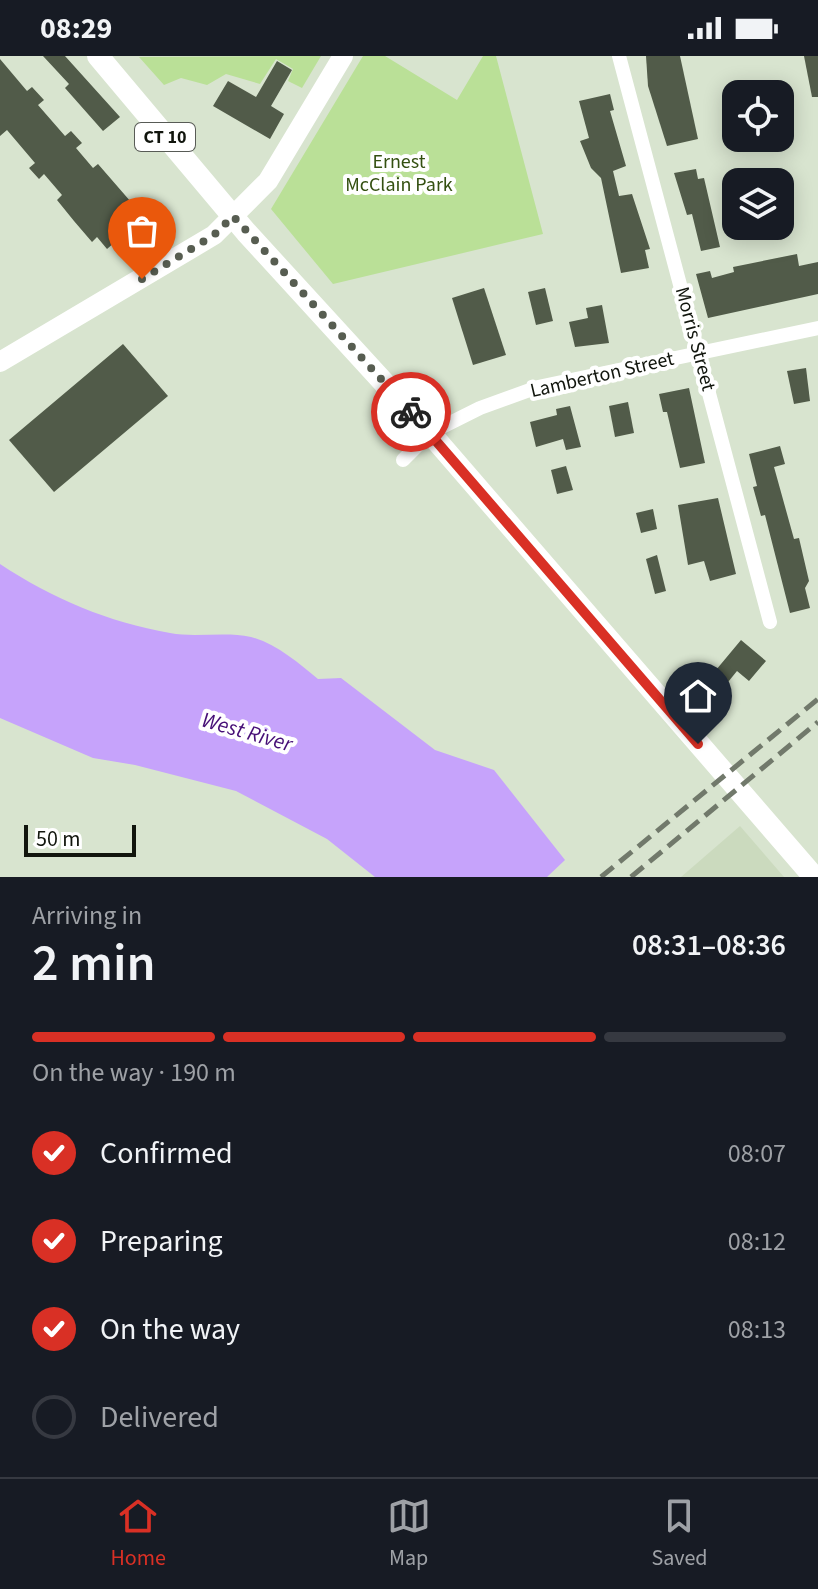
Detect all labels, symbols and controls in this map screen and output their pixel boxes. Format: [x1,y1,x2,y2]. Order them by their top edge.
text: 08:29 [40,7,112,50]
map controls [722,80,794,240]
button: locate [722,80,794,152]
road number: CT 10 [135,123,195,151]
park label: Ernest McClain Park [345,148,453,199]
button: layers [722,168,794,240]
pin [108,197,176,279]
icon: bag [120,209,164,253]
street label: Morris Street [668,284,722,394]
street label: Lamberton Street [527,345,677,405]
courier [371,372,451,452]
icon: bike [389,390,433,434]
pin [664,662,732,744]
icon: home [676,674,720,718]
water label: West River [198,704,297,761]
scale bar [24,821,136,857]
text: 50 m [36,823,81,855]
text: Arriving in [32,897,142,934]
text: 08:31–08:36 [632,924,786,967]
text: 2 min [32,927,156,1001]
text: On the way · 190 m [32,1054,236,1091]
icon: check [32,1131,76,1175]
text: Confirmed [100,1132,233,1175]
text: 08:07 [728,1135,786,1172]
icon: check [32,1219,76,1263]
text: Preparing [100,1220,223,1263]
text: 08:12 [728,1223,786,1260]
icon: check [32,1307,76,1351]
text: On the way [100,1308,240,1351]
text: 08:13 [728,1311,786,1348]
text: Delivered [100,1396,219,1439]
tab: Home [110,1494,166,1574]
tab: Map [387,1494,431,1574]
tab: Saved [651,1494,708,1574]

